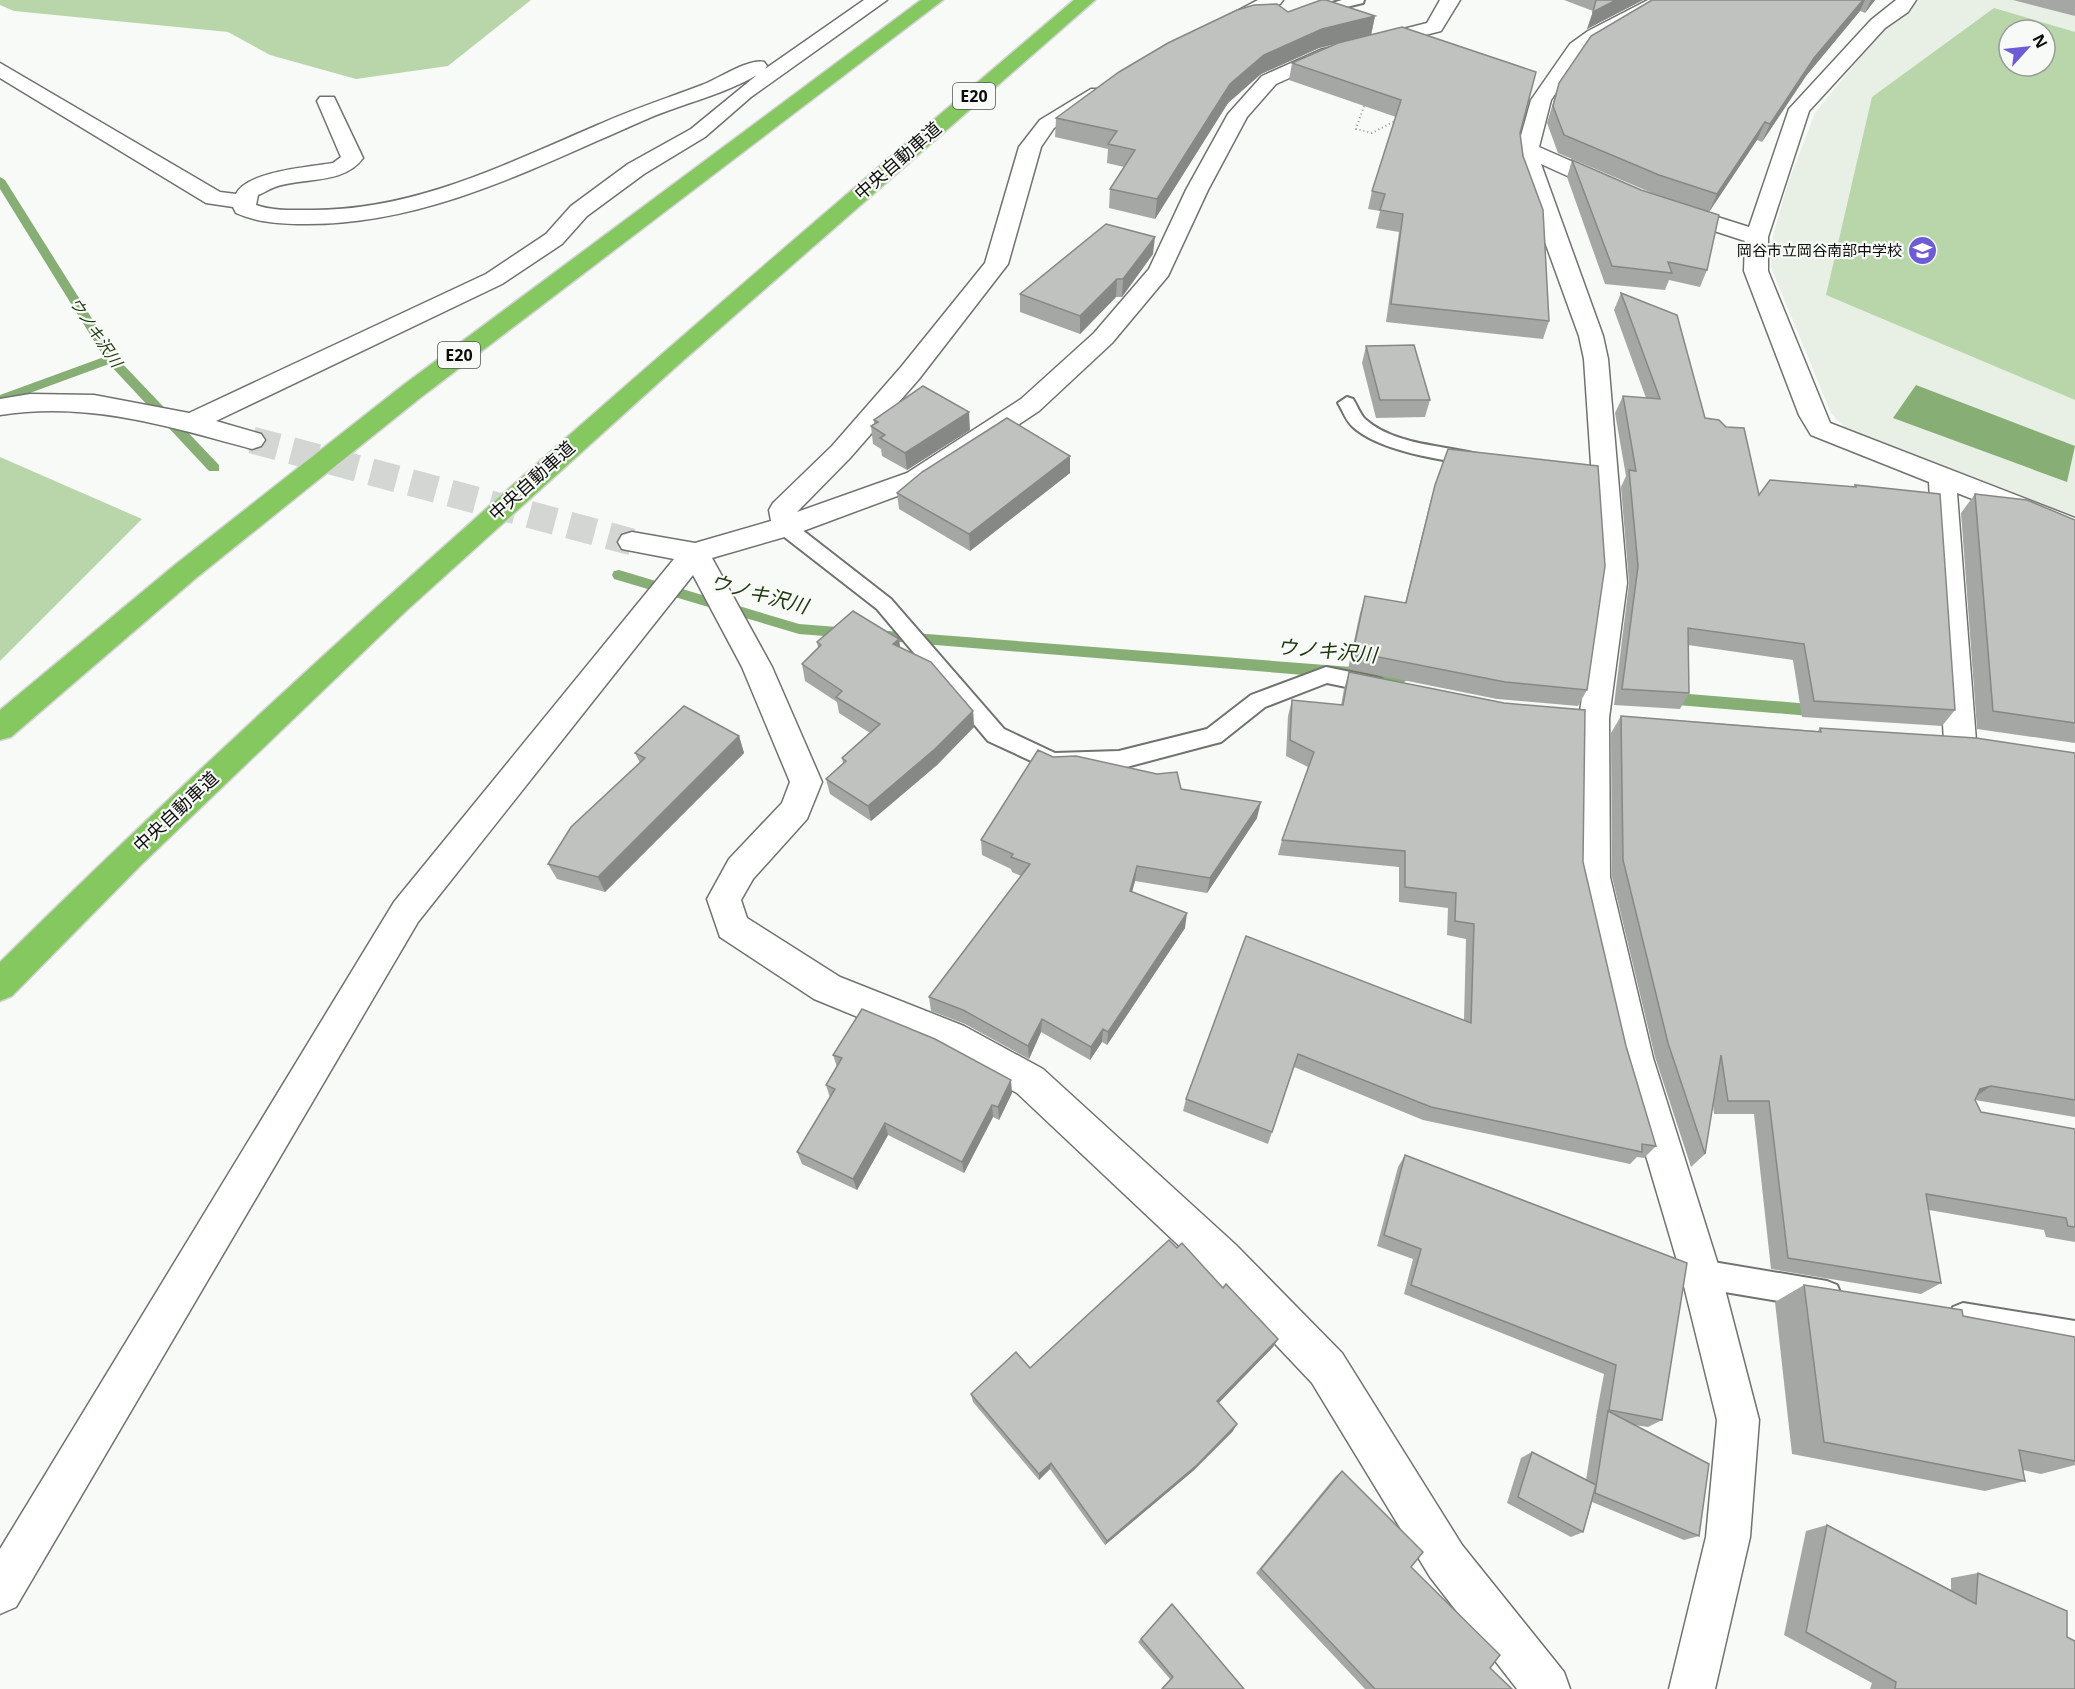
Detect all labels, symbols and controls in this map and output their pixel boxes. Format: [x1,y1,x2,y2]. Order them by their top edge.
north arrow [1997,18,2057,78]
text: N [2028,30,2053,52]
road number: E20 [953,83,995,109]
street label: 中央自動車道 [849,116,946,205]
school or university icon: 岡谷市立岡谷南部中学校 [1907,235,1939,267]
place label: 岡谷市立岡谷南部中学校 [1737,240,1902,260]
water label: ウノキ沢川 [65,293,129,373]
road number: E20 [438,342,480,368]
street label: 中央自動車道 [483,435,579,525]
water label: ウノキ沢川 [707,568,813,620]
water label: ウノキ沢川 [1276,633,1380,668]
street label: 中央自動車道 [128,766,223,857]

